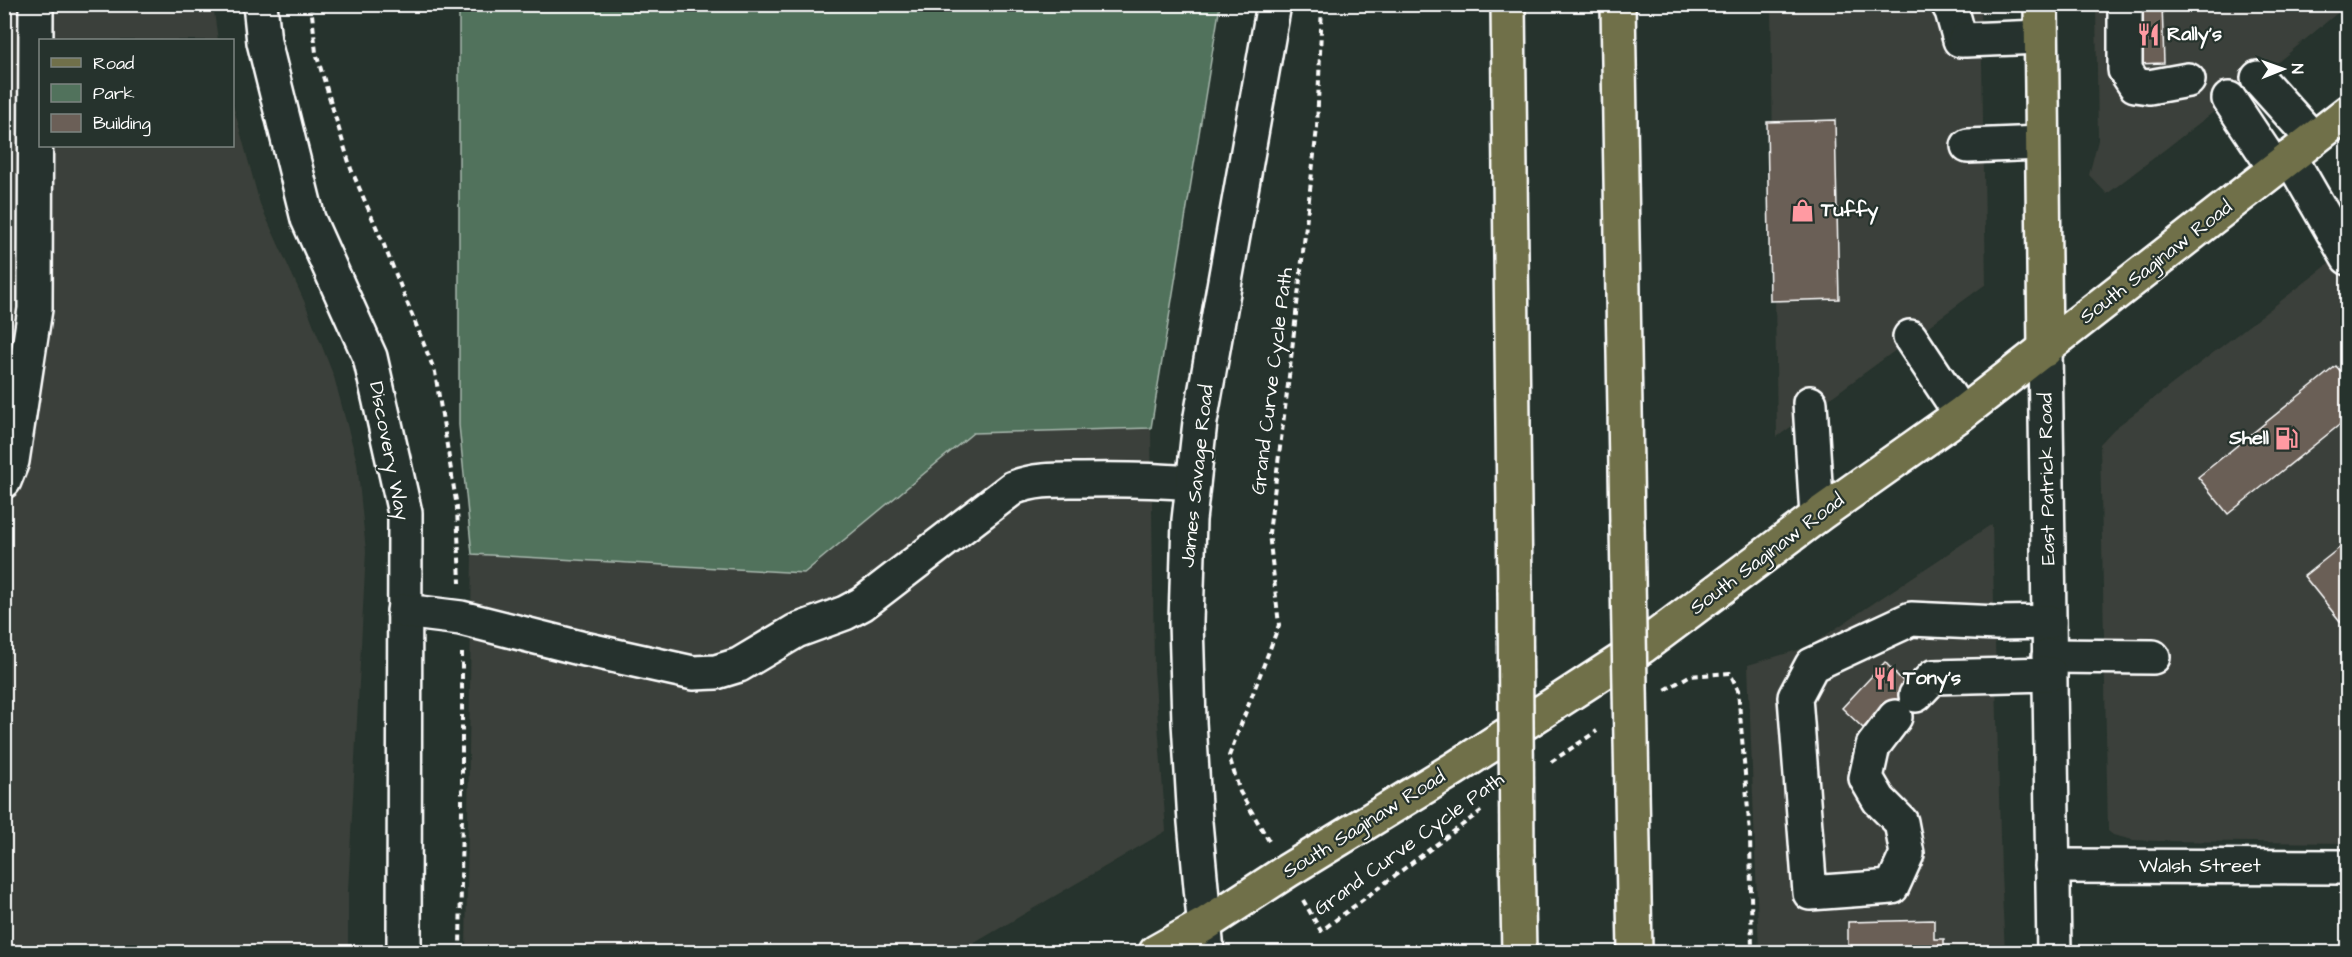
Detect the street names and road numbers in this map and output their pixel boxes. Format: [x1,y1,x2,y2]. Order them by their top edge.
street label: South Saginaw Road [2074,193,2239,331]
street label: Grand Curve Cycle Path [1244,266,1301,496]
street label: Discovery Way [361,379,416,523]
street label: James Savage Road [1173,383,1222,569]
street label: East Patrick Road [2032,393,2062,565]
street label: South Saginaw Road [1684,487,1851,622]
street label: South Saginaw Road [1277,763,1451,886]
street label: Grand Curve Cycle Path [1308,765,1510,923]
street label: Walsh Street [2139,852,2261,880]

